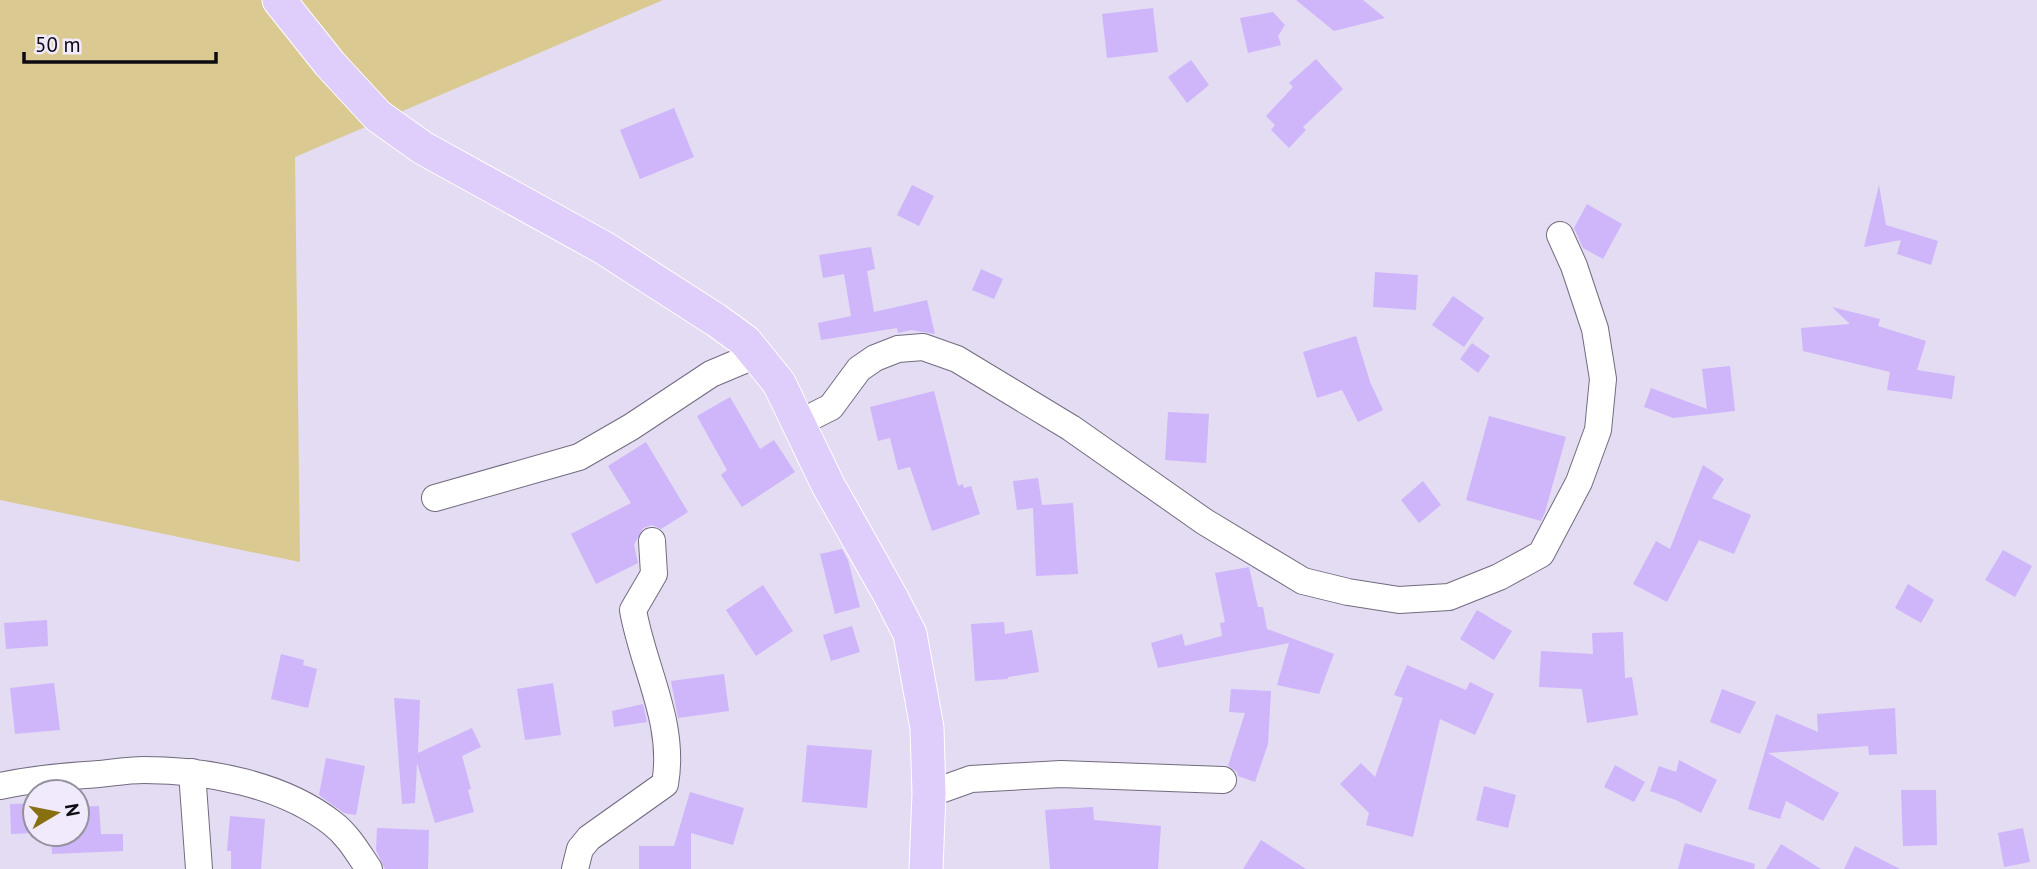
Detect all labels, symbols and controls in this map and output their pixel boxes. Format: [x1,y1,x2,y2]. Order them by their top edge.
scale bar [24,21,217,65]
text: 50 m [35,31,81,58]
north arrow [21,778,91,848]
text: N [60,802,86,818]

